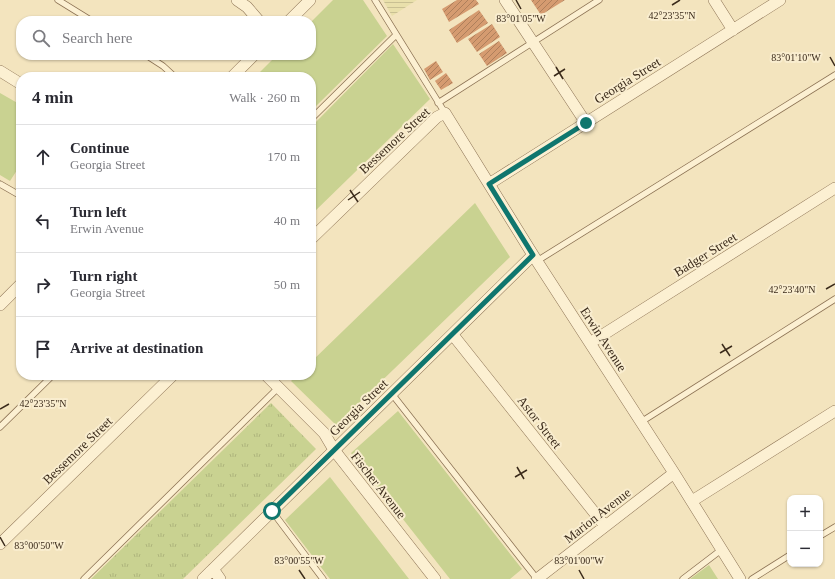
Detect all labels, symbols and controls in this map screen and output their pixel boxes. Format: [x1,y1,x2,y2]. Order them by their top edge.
text: 42°23'35"N [648,10,696,21]
text: 83°01'05"W [496,13,546,24]
search box [16,16,316,60]
icon: search [30,27,52,49]
text: Search here [62,30,132,46]
text: 83°01'10"W [771,52,821,63]
street label: Georgia Street [591,54,663,107]
text: 4 min [32,88,73,107]
text: Walk · 260 m [229,90,300,105]
street label: Bessemore Street [356,104,433,177]
route end [577,114,595,132]
text: Continue [70,140,129,156]
icon: ahead [32,146,54,168]
text: 170 m [267,149,300,164]
text: Georgia Street [70,157,145,172]
text: Turn left [70,204,127,220]
icon: left [32,210,54,232]
text: 40 m [274,213,300,228]
text: Erwin Avenue [70,221,144,236]
street label: Badger Street [671,229,740,280]
text: Turn right [70,268,137,284]
icon: right [32,274,54,296]
text: 50 m [274,277,300,292]
text: 42°23'40"N [768,284,816,295]
text: Georgia Street [70,285,145,300]
street label: Erwin Avenue [577,304,630,374]
icon: arrive [32,338,54,360]
text: Arrive at destination [70,340,203,356]
street label: Georgia Street [326,376,391,439]
street label: Astor Street [514,393,565,452]
text: 42°23'35"N [19,398,67,409]
street label: Bessemore Street [40,413,115,487]
street label: Fischer Avenue [348,449,409,522]
street label: Marion Avenue [561,485,634,546]
map controls [787,495,823,567]
button: + [787,495,823,531]
route start [263,502,281,520]
button: − [787,531,823,567]
text: 83°00'50"W [14,540,64,551]
text: 83°00'55"W [274,555,324,566]
text: 83°01'00"W [554,555,604,566]

